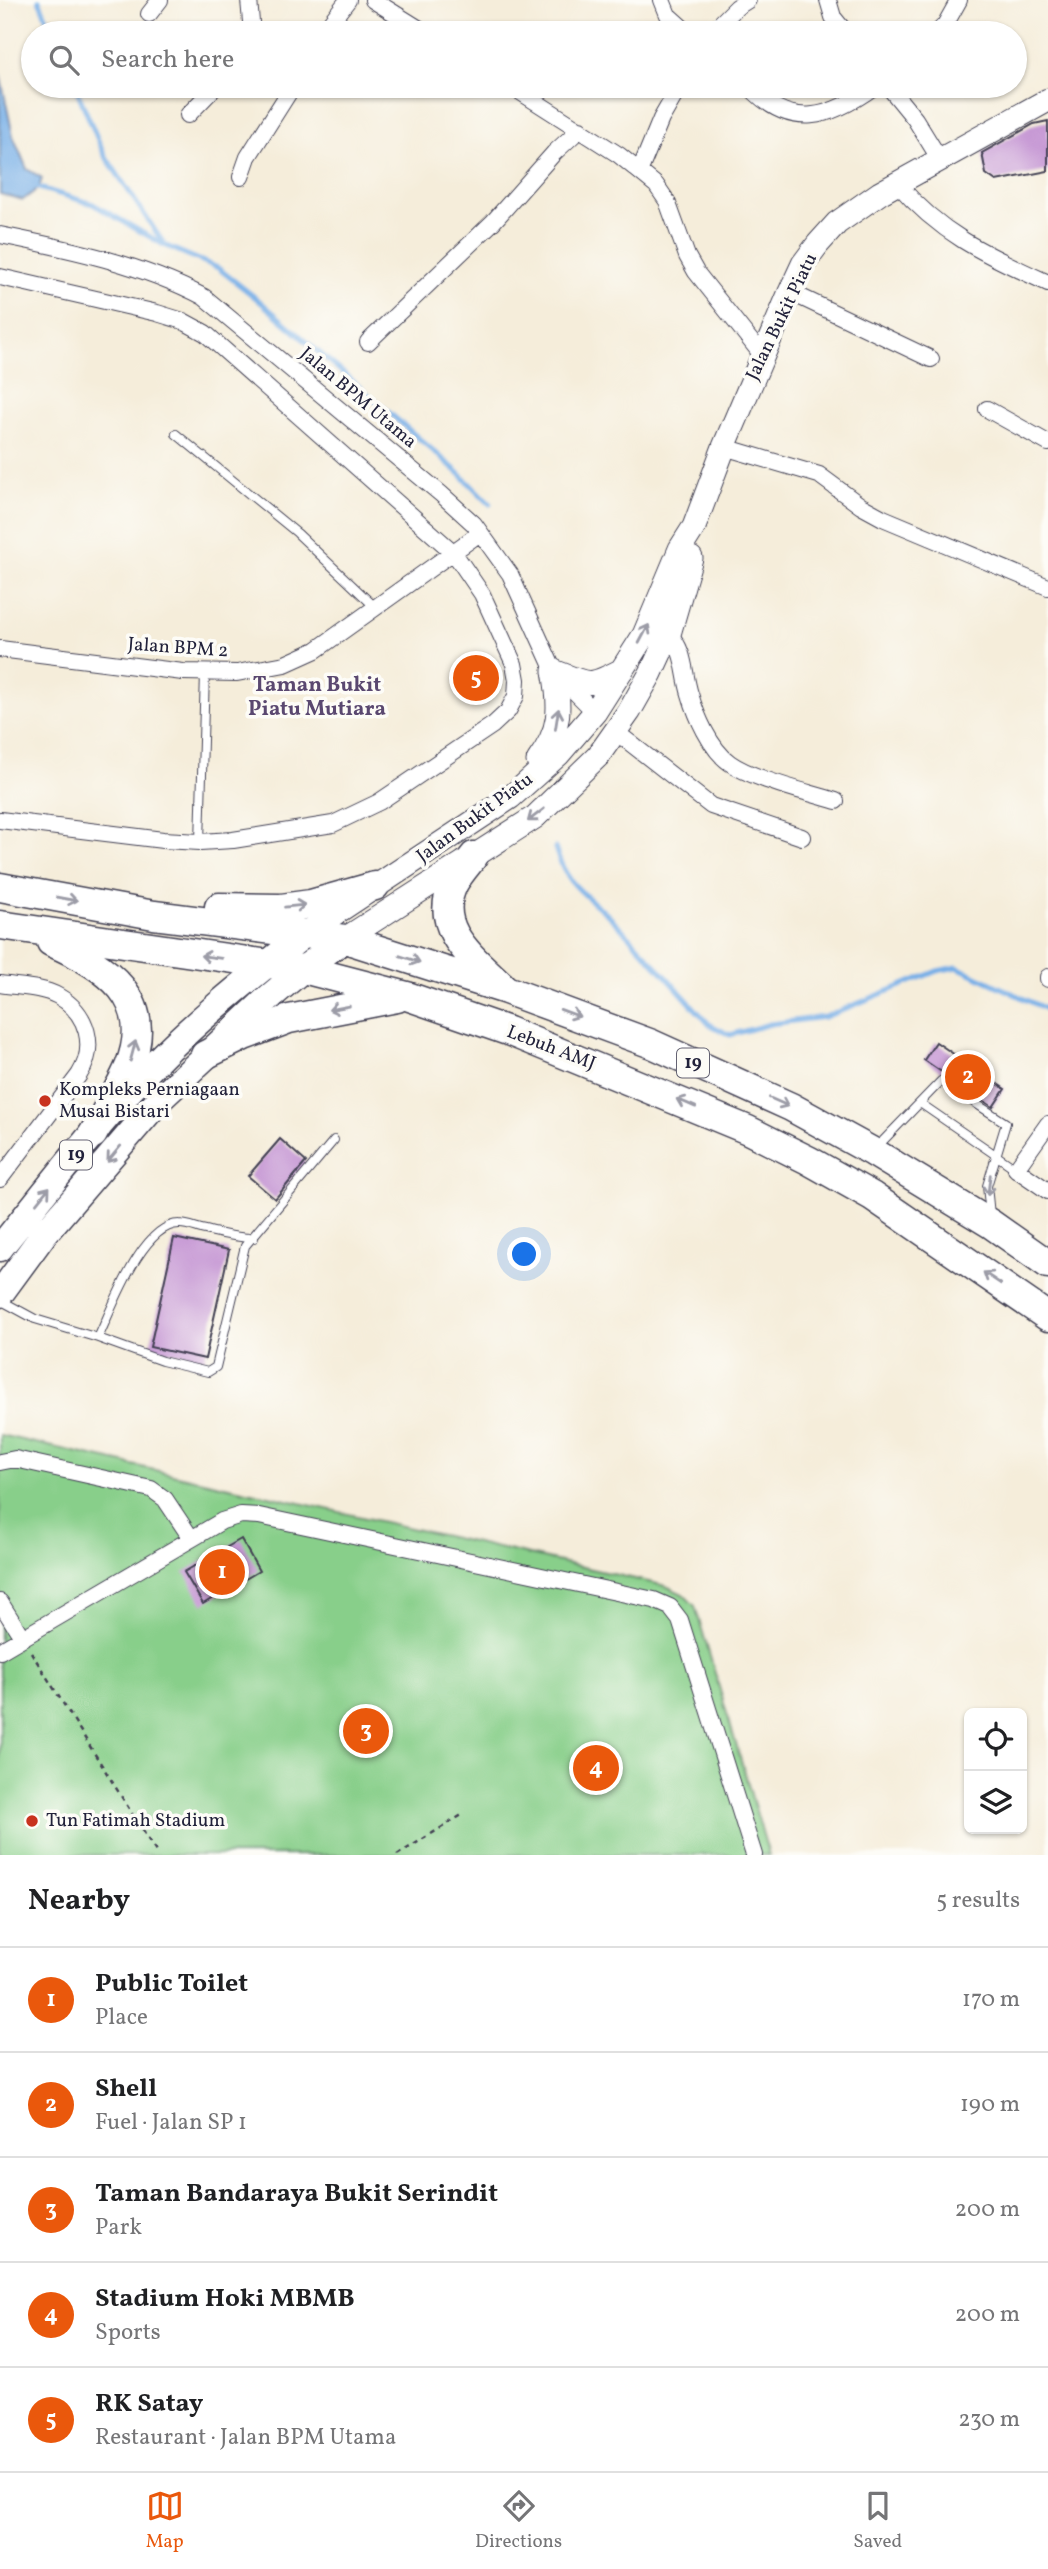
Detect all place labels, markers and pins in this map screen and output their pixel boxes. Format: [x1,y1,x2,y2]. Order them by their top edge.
pin: 5 [453,652,499,704]
pin: 2 [945,1051,991,1103]
place label: Kompleks Perniagaan Musai Bistari [59,1077,240,1125]
marker: Kompleks Perniagaan Musai Bistari [37,1093,53,1109]
pin: 1 [199,1546,245,1598]
pin: 3 [343,1705,389,1757]
pin: 4 [573,1742,619,1794]
place label: Tun Fatimah Stadium [46,1808,225,1834]
marker: Tun Fatimah Stadium [24,1813,40,1829]

